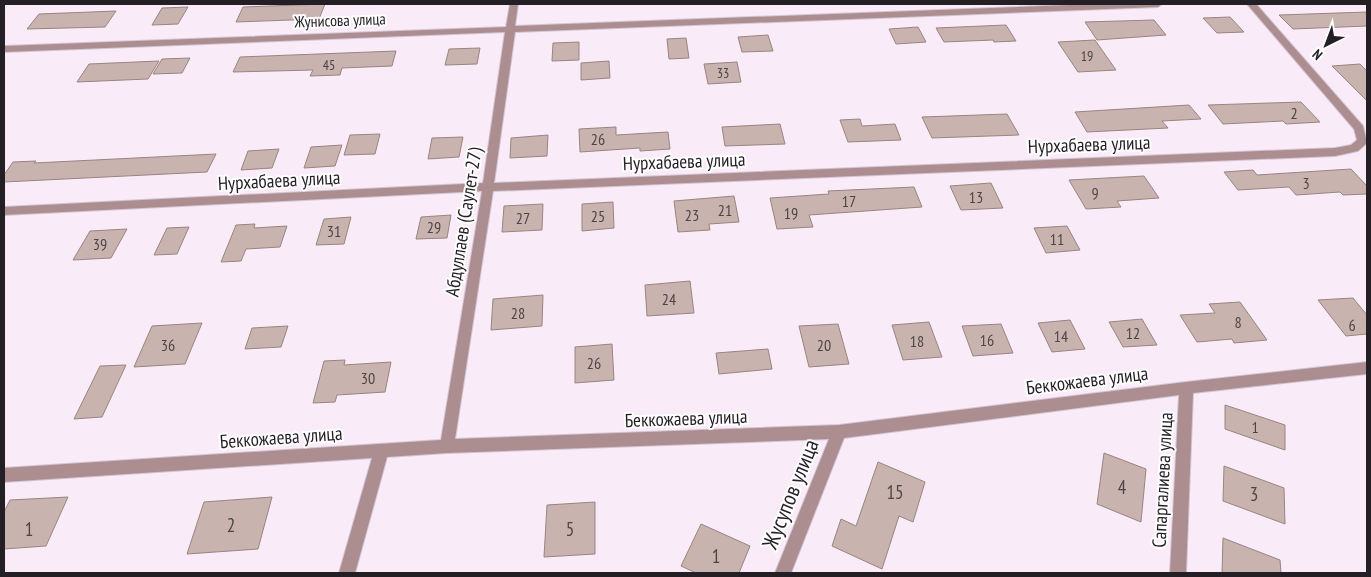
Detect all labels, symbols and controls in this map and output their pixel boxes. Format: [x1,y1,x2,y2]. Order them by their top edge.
street label: Жунисова улица [293,8,386,32]
north arrow [1301,20,1351,70]
text: N [1308,45,1326,64]
house number: 19 [1081,47,1093,65]
house number: 45 [323,56,335,74]
house number: 33 [717,64,729,82]
house number: 2 [1290,103,1298,123]
house number: 26 [591,129,605,149]
street label: Нурхабаева улица [1027,130,1151,158]
street label: Абдуллаев (Саулет-27) [439,145,487,298]
street label: Нурхабаева улица [622,147,746,175]
street label: Нурхабаева улица [217,165,341,195]
house number: 3 [1302,173,1310,193]
house number: 9 [1091,183,1099,203]
house number: 13 [969,187,983,207]
house number: 17 [842,191,856,211]
house number: 21 [718,200,732,220]
house number: 19 [784,203,798,223]
house number: 23 [685,205,699,225]
house number: 25 [591,206,605,226]
house number: 27 [516,208,530,228]
house number: 29 [427,217,441,237]
house number: 31 [327,221,341,241]
house number: 11 [1050,229,1064,249]
house number: 39 [93,234,107,254]
house number: 24 [662,289,676,309]
house number: 28 [511,303,525,323]
house number: 8 [1234,312,1242,332]
house number: 6 [1348,315,1356,335]
house number: 12 [1126,323,1140,343]
house number: 14 [1054,326,1068,346]
house number: 16 [980,330,994,350]
house number: 18 [910,331,924,351]
house number: 36 [161,335,175,355]
house number: 20 [817,335,831,355]
house number: 26 [587,353,601,373]
street label: Беккожаева улица [1025,361,1149,399]
house number: 30 [361,368,375,388]
street label: Беккожаева улица [624,404,748,432]
street label: Сапаргалиева улица [1146,412,1178,548]
house number: 1 [1251,417,1259,437]
street label: Беккожаева улица [219,421,343,453]
street label: Жусупов улица [755,435,825,554]
house number: 4 [1118,475,1127,499]
house number: 15 [886,480,904,504]
house number: 3 [1250,482,1258,506]
house number: 2 [227,513,235,537]
house number: 1 [25,517,33,541]
house number: 5 [566,517,574,541]
house number: 1 [712,544,720,568]

